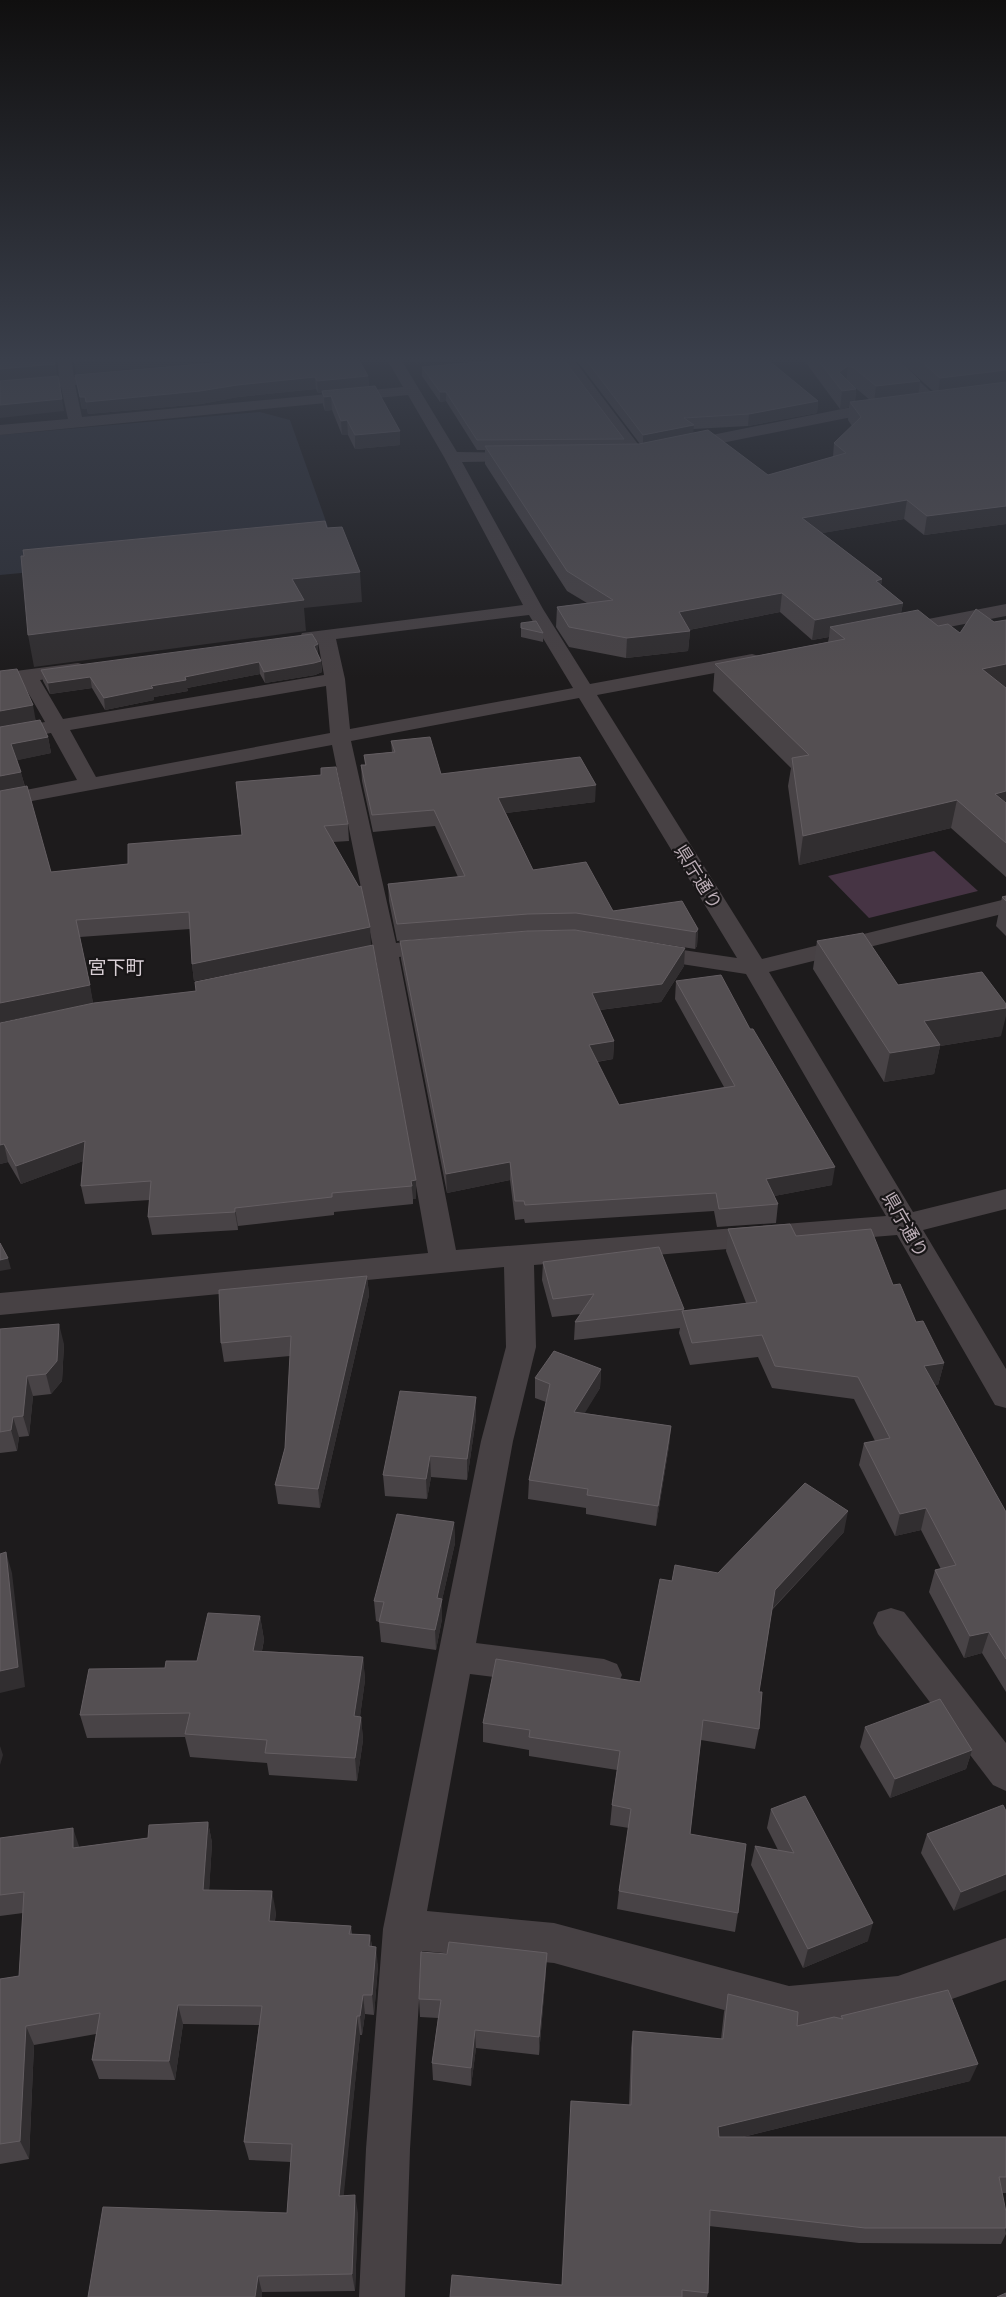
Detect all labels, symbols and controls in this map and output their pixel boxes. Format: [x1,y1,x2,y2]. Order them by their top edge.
street label: 県庁通り [670,841,726,913]
district label: 宮下町 [87,957,145,978]
street label: 県庁通り [878,1189,932,1261]

